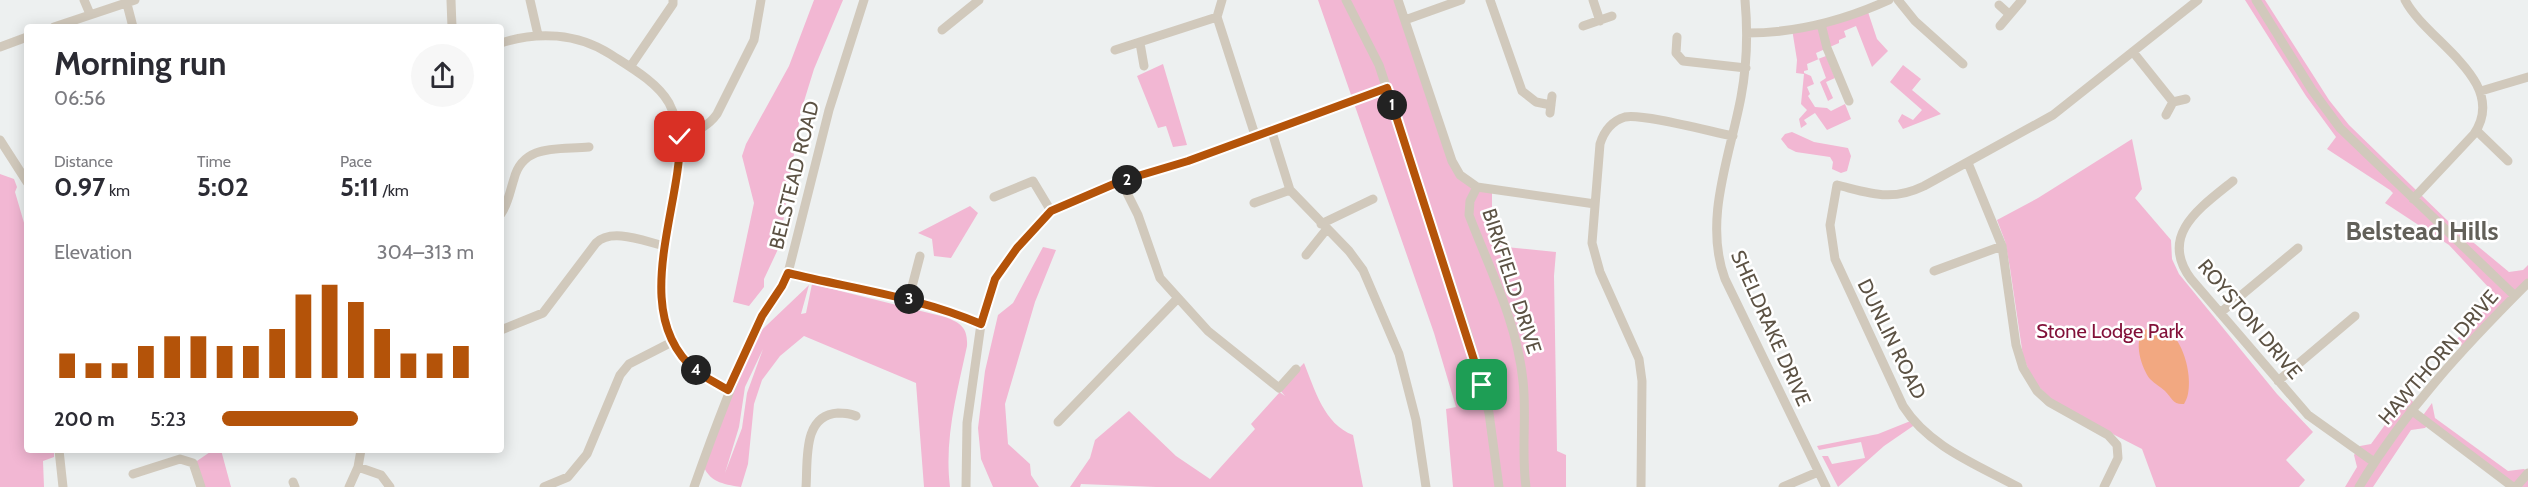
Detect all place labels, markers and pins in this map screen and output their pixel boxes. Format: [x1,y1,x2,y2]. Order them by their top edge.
pin: 1 [1377,90,1407,120]
pin [654,111,705,162]
pin: 2 [1112,165,1142,195]
pin: 3 [894,284,924,314]
pin: 4 [681,355,711,385]
pin [1456,359,1507,410]

